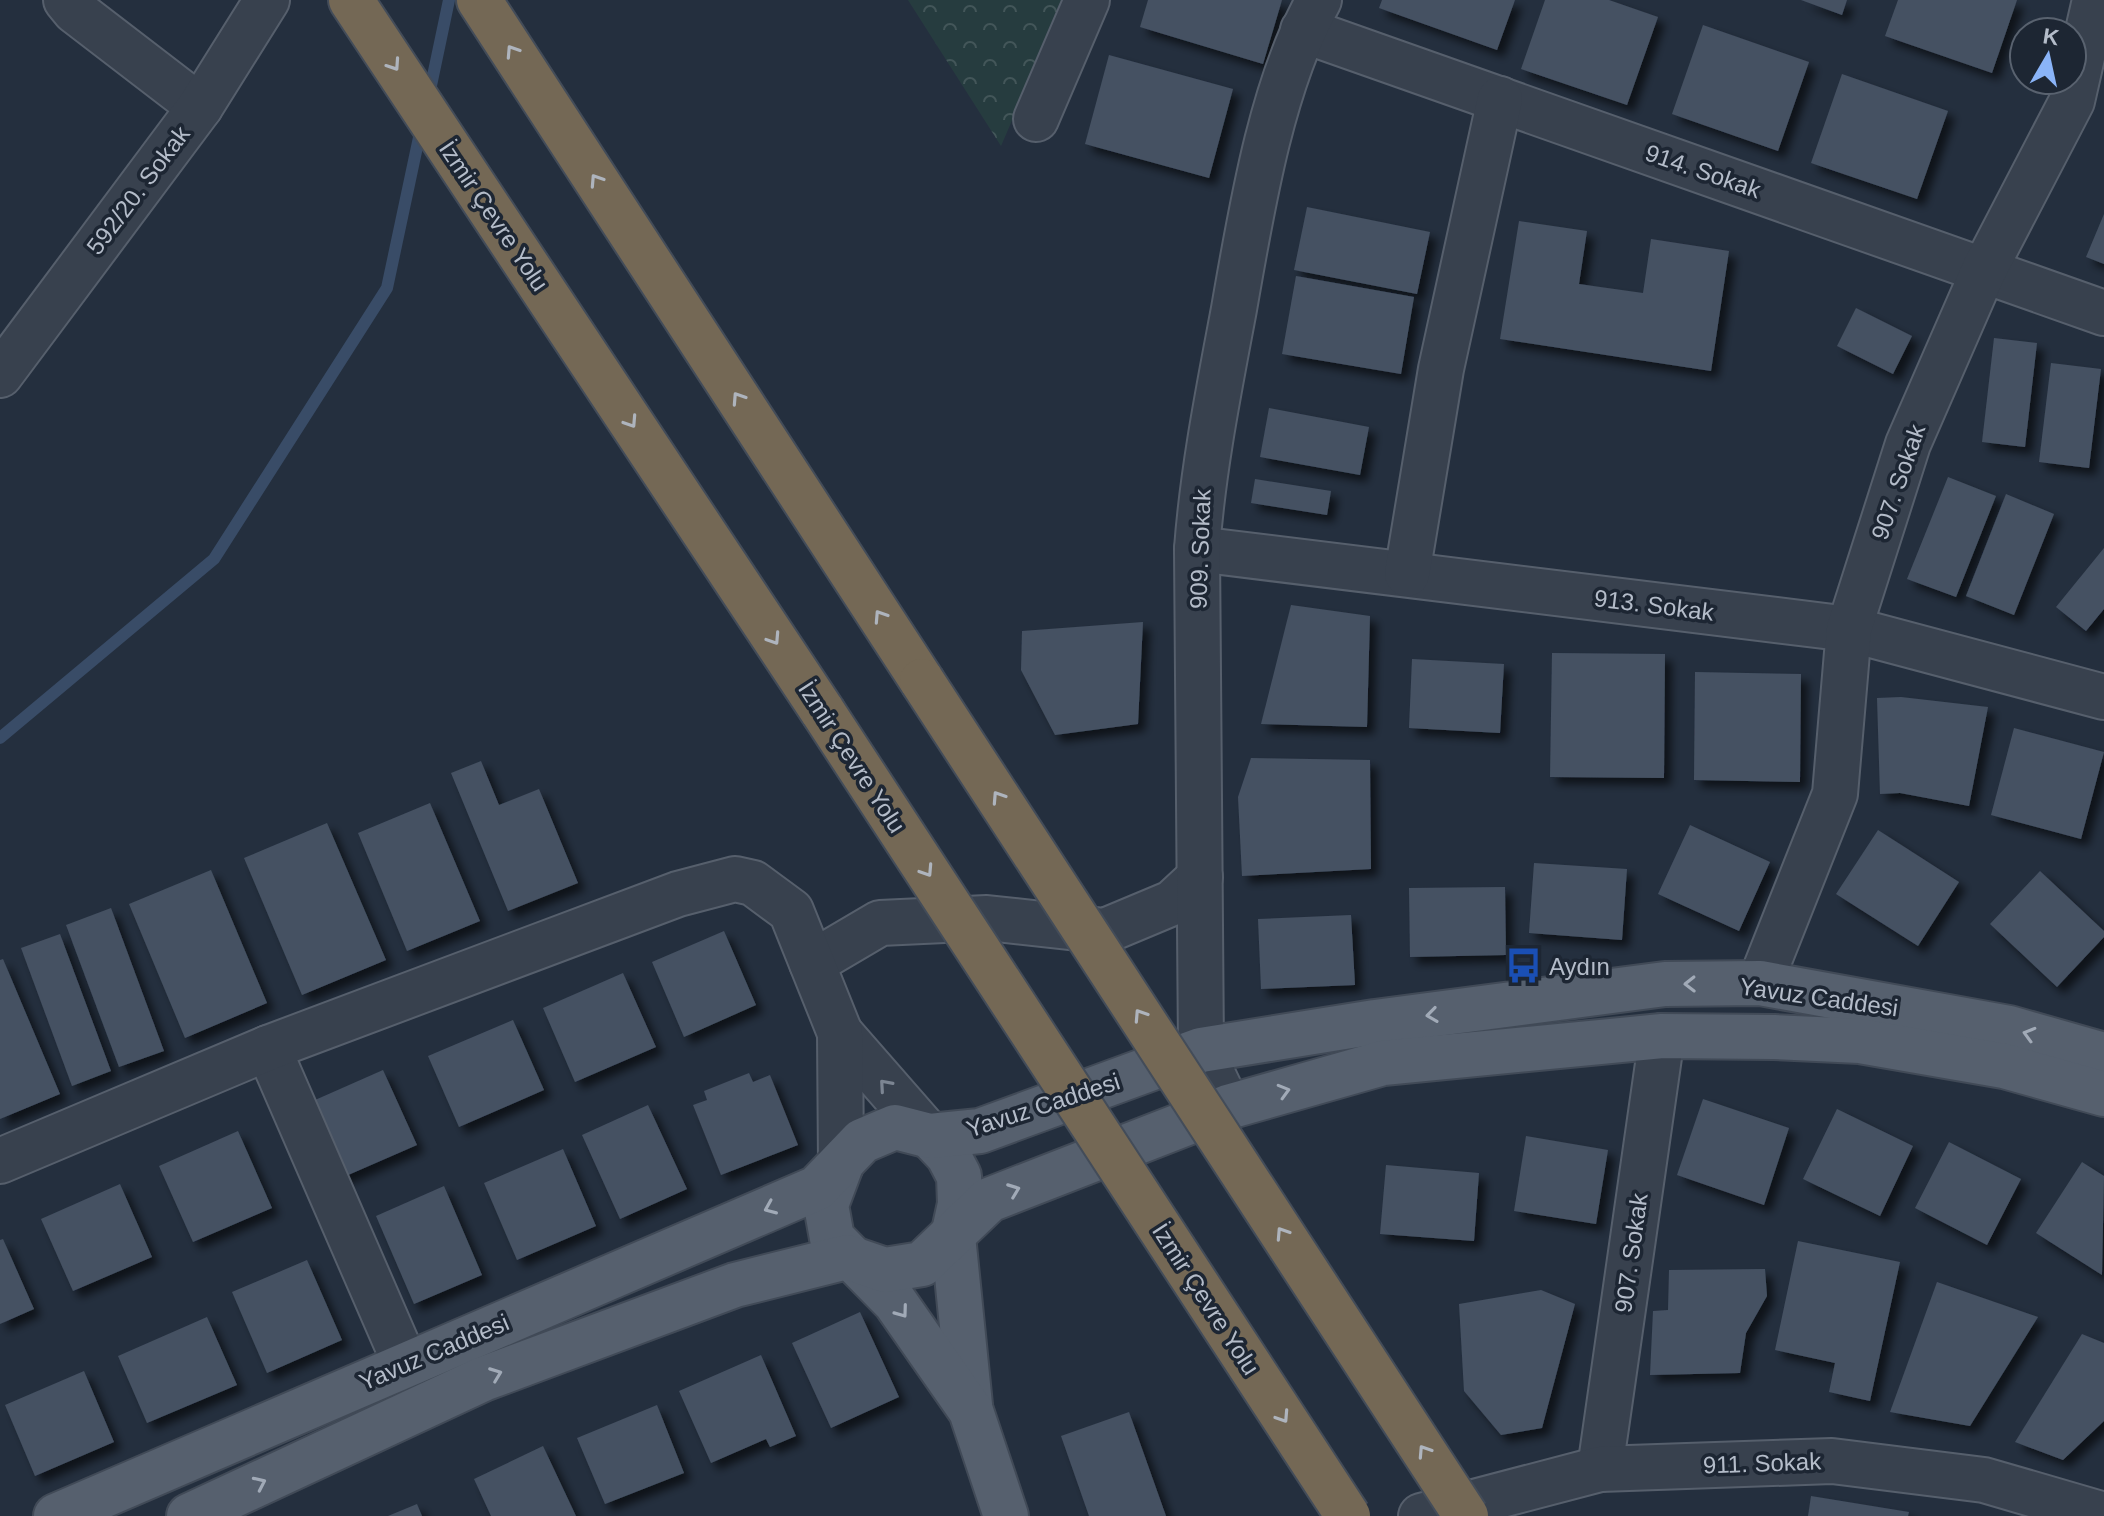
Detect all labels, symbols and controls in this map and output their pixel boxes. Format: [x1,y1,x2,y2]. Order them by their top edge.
north arrow [2008,16,2088,96]
text: K [2041,23,2061,50]
one-way arrow [507,45,522,60]
one-way arrow [384,56,399,71]
street label: 592/20. Sokak [81,120,196,259]
street label: İzmir Çevre Yolu [434,136,554,296]
street label: 914. Sokak [1642,139,1765,204]
one-way arrow [591,174,606,189]
one-way arrow [732,392,747,406]
one-way arrow [621,413,636,428]
street label: 907. Sokak [1866,420,1931,543]
street label: 909. Sokak [1184,488,1216,609]
street label: 913. Sokak [1593,584,1716,626]
one-way arrow [874,610,889,624]
one-way arrow [765,630,780,645]
street label: İzmir Çevre Yolu [793,676,911,838]
one-way arrow [993,791,1008,806]
one-way arrow [917,862,932,877]
bus stop icon: Aydın [1504,947,1542,985]
place label: Aydın [1549,953,1610,980]
street label: Yavuz Caddesi [1738,973,1900,1021]
one-way arrow [1683,975,1696,992]
one-way arrow [1425,1006,1439,1023]
one-way arrow [1135,1009,1150,1024]
one-way arrow [2022,1027,2036,1043]
street label: Yavuz Caddesi [963,1067,1123,1143]
one-way arrow [881,1079,895,1094]
one-way arrow [1277,1084,1291,1100]
one-way arrow [1006,1183,1020,1200]
street label: 907. Sokak [1609,1191,1653,1314]
one-way arrow [764,1199,778,1215]
street label: İzmir Çevre Yolu [1147,1218,1265,1380]
one-way arrow [1276,1227,1291,1242]
one-way arrow [892,1303,907,1317]
street label: Yavuz Caddesi [355,1308,513,1396]
one-way arrow [488,1367,502,1384]
one-way arrow [1273,1408,1288,1423]
one-way arrow [1418,1445,1433,1459]
street label: 911. Sokak [1702,1447,1823,1479]
one-way arrow [252,1477,266,1493]

